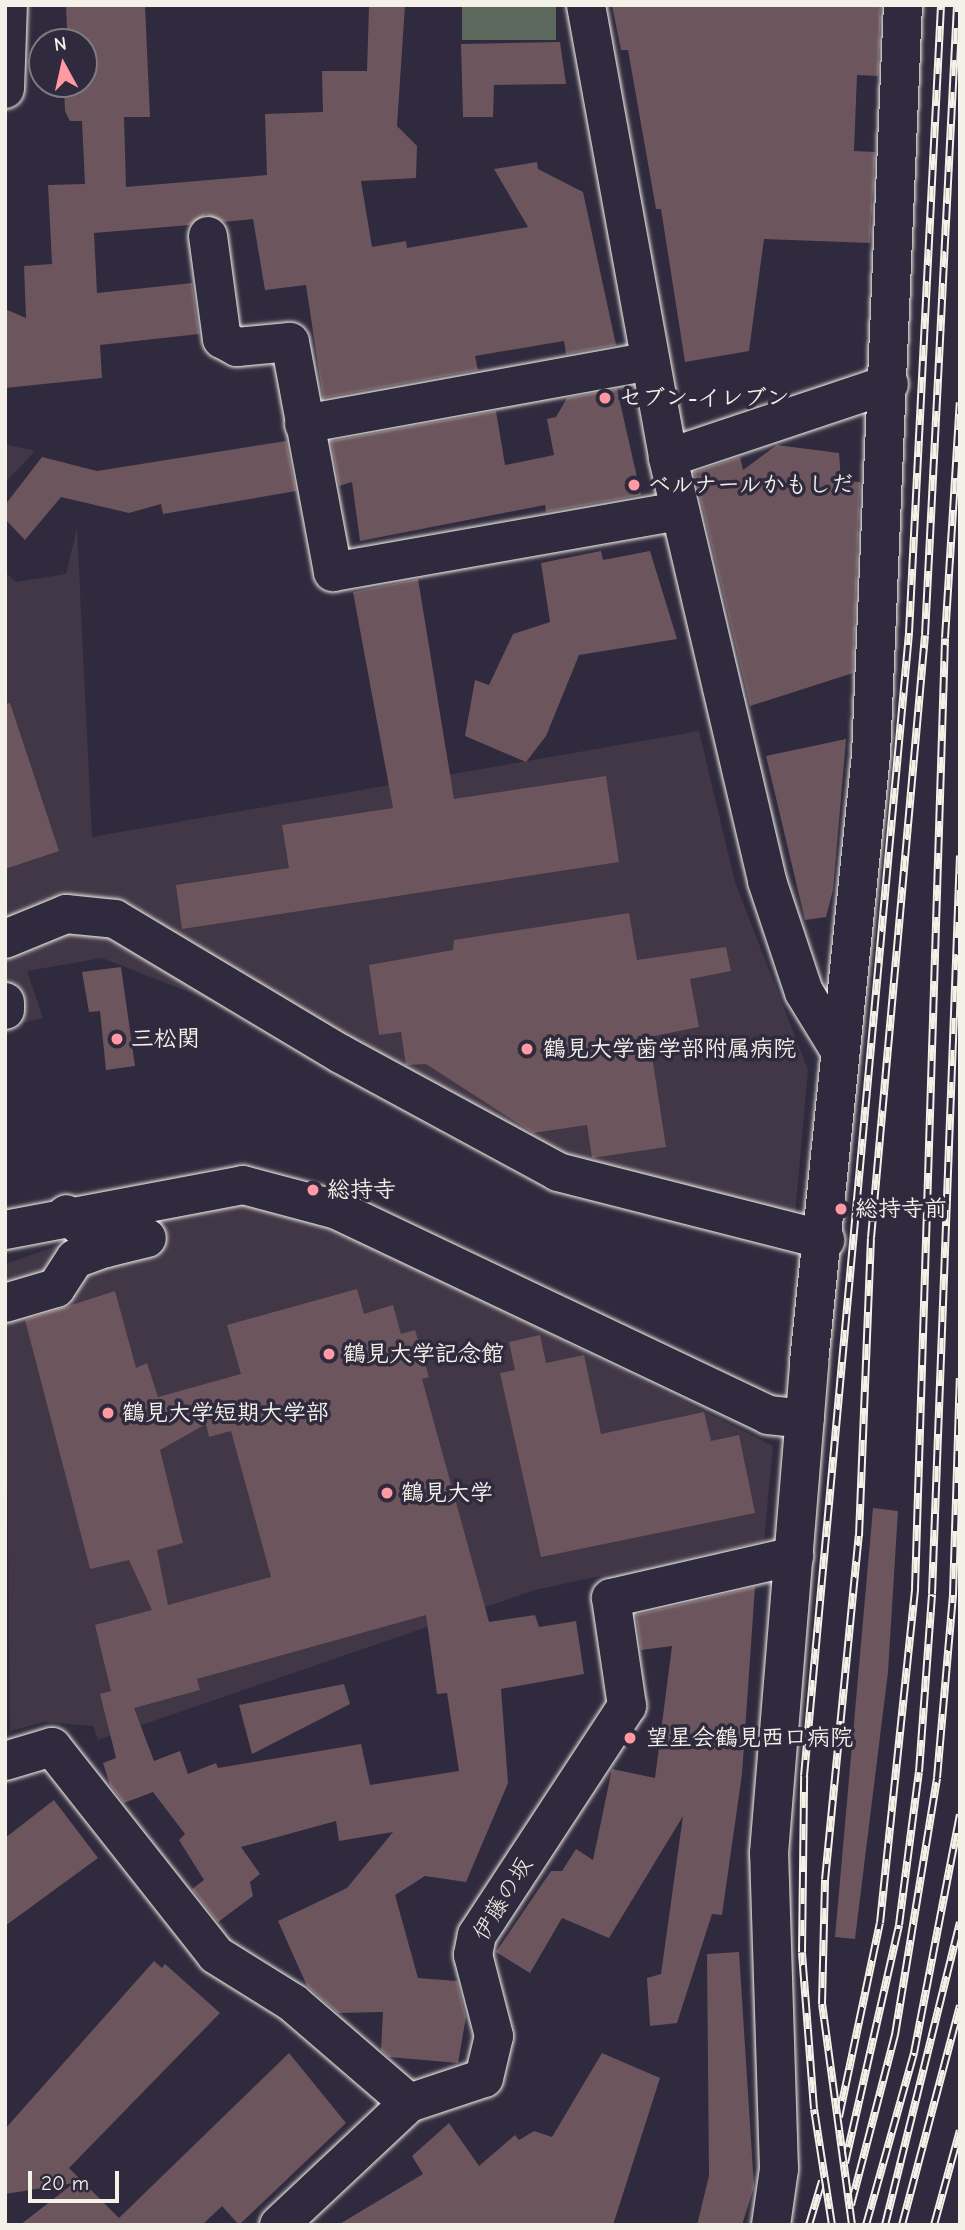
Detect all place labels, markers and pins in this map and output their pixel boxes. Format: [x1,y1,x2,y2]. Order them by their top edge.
place label: セブン-イレブン [619,384,789,412]
marker: セブン-イレブン [597,390,613,406]
place label: ベルナールかもしだ [648,471,855,499]
marker: ベルナールかもしだ [626,477,642,493]
place label: 三松関 [131,1025,200,1053]
marker: 三松関 [109,1031,125,1047]
place label: 鶴見大学歯学部附属病院 [543,1035,796,1063]
marker: 鶴見大学歯学部附属病院 [517,1039,537,1059]
place label: 総持寺 [327,1176,396,1204]
marker: 総持寺 [305,1182,321,1198]
place label: 総持寺前 [855,1195,947,1223]
marker: 総持寺前 [833,1201,849,1217]
place label: 鶴見大学記念館 [343,1340,504,1368]
marker: 鶴見大学記念館 [321,1346,337,1362]
place label: 鶴見大学短期大学部 [122,1399,329,1427]
marker: 鶴見大学短期大学部 [100,1405,116,1421]
place label: 鶴見大学 [401,1479,493,1507]
marker: 鶴見大学 [379,1485,395,1501]
place label: 望星会鶴見西口病院 [646,1724,853,1752]
marker: 望星会鶴見西口病院 [620,1728,640,1748]

